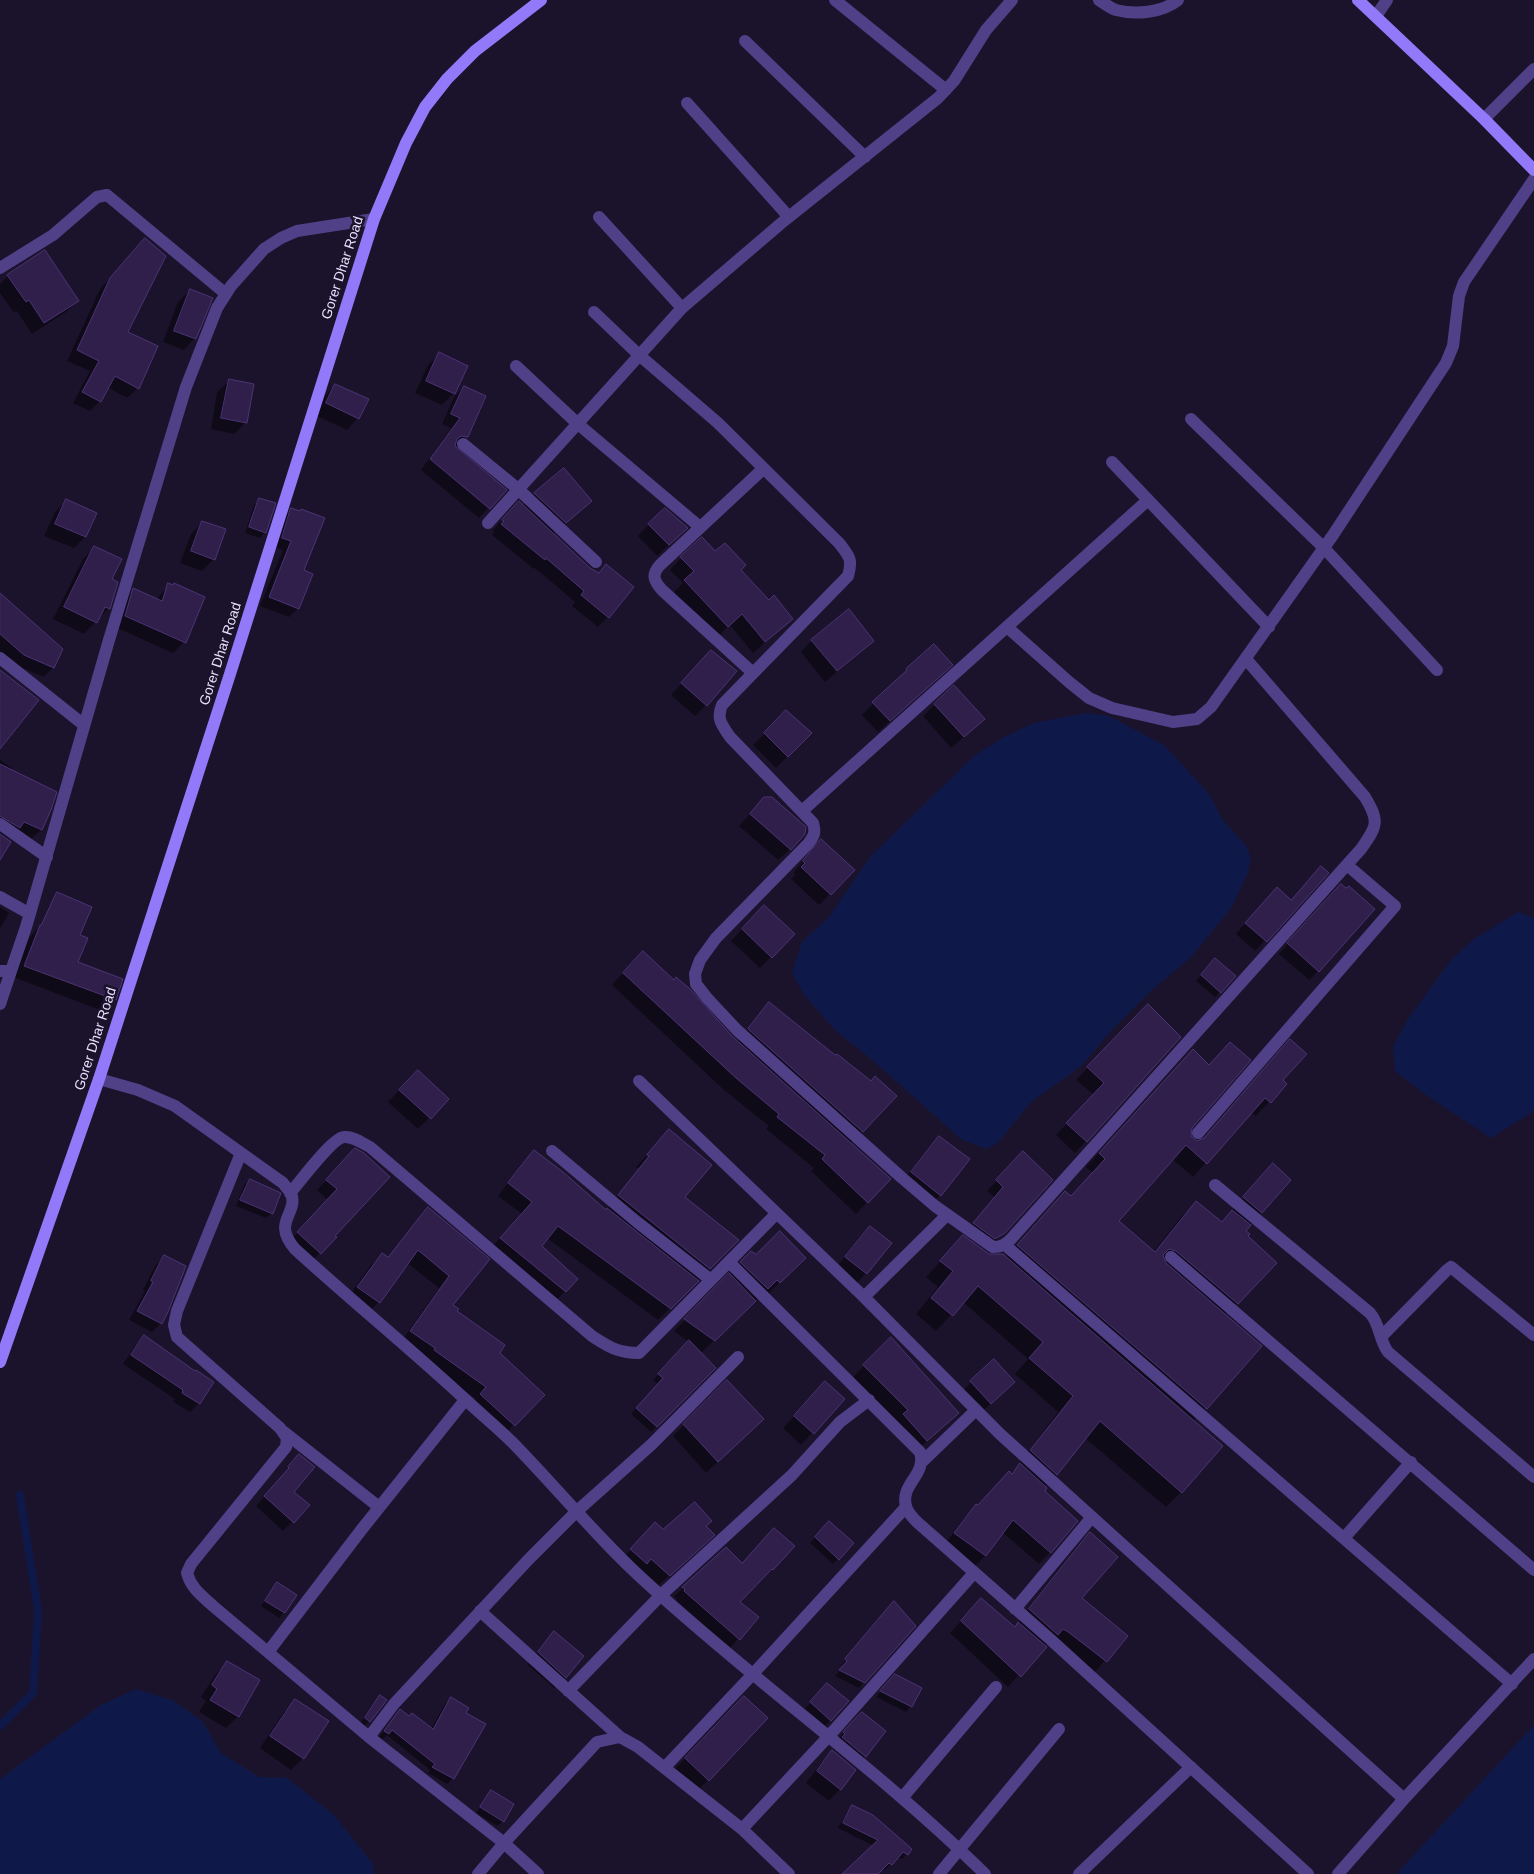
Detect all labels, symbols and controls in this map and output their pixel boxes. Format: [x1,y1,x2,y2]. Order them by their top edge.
street label: Gorer Dhar Road [318,214,368,322]
street label: Gorer Dhar Road [196,600,246,708]
street label: Gorer Dhar Road [71,985,121,1093]

